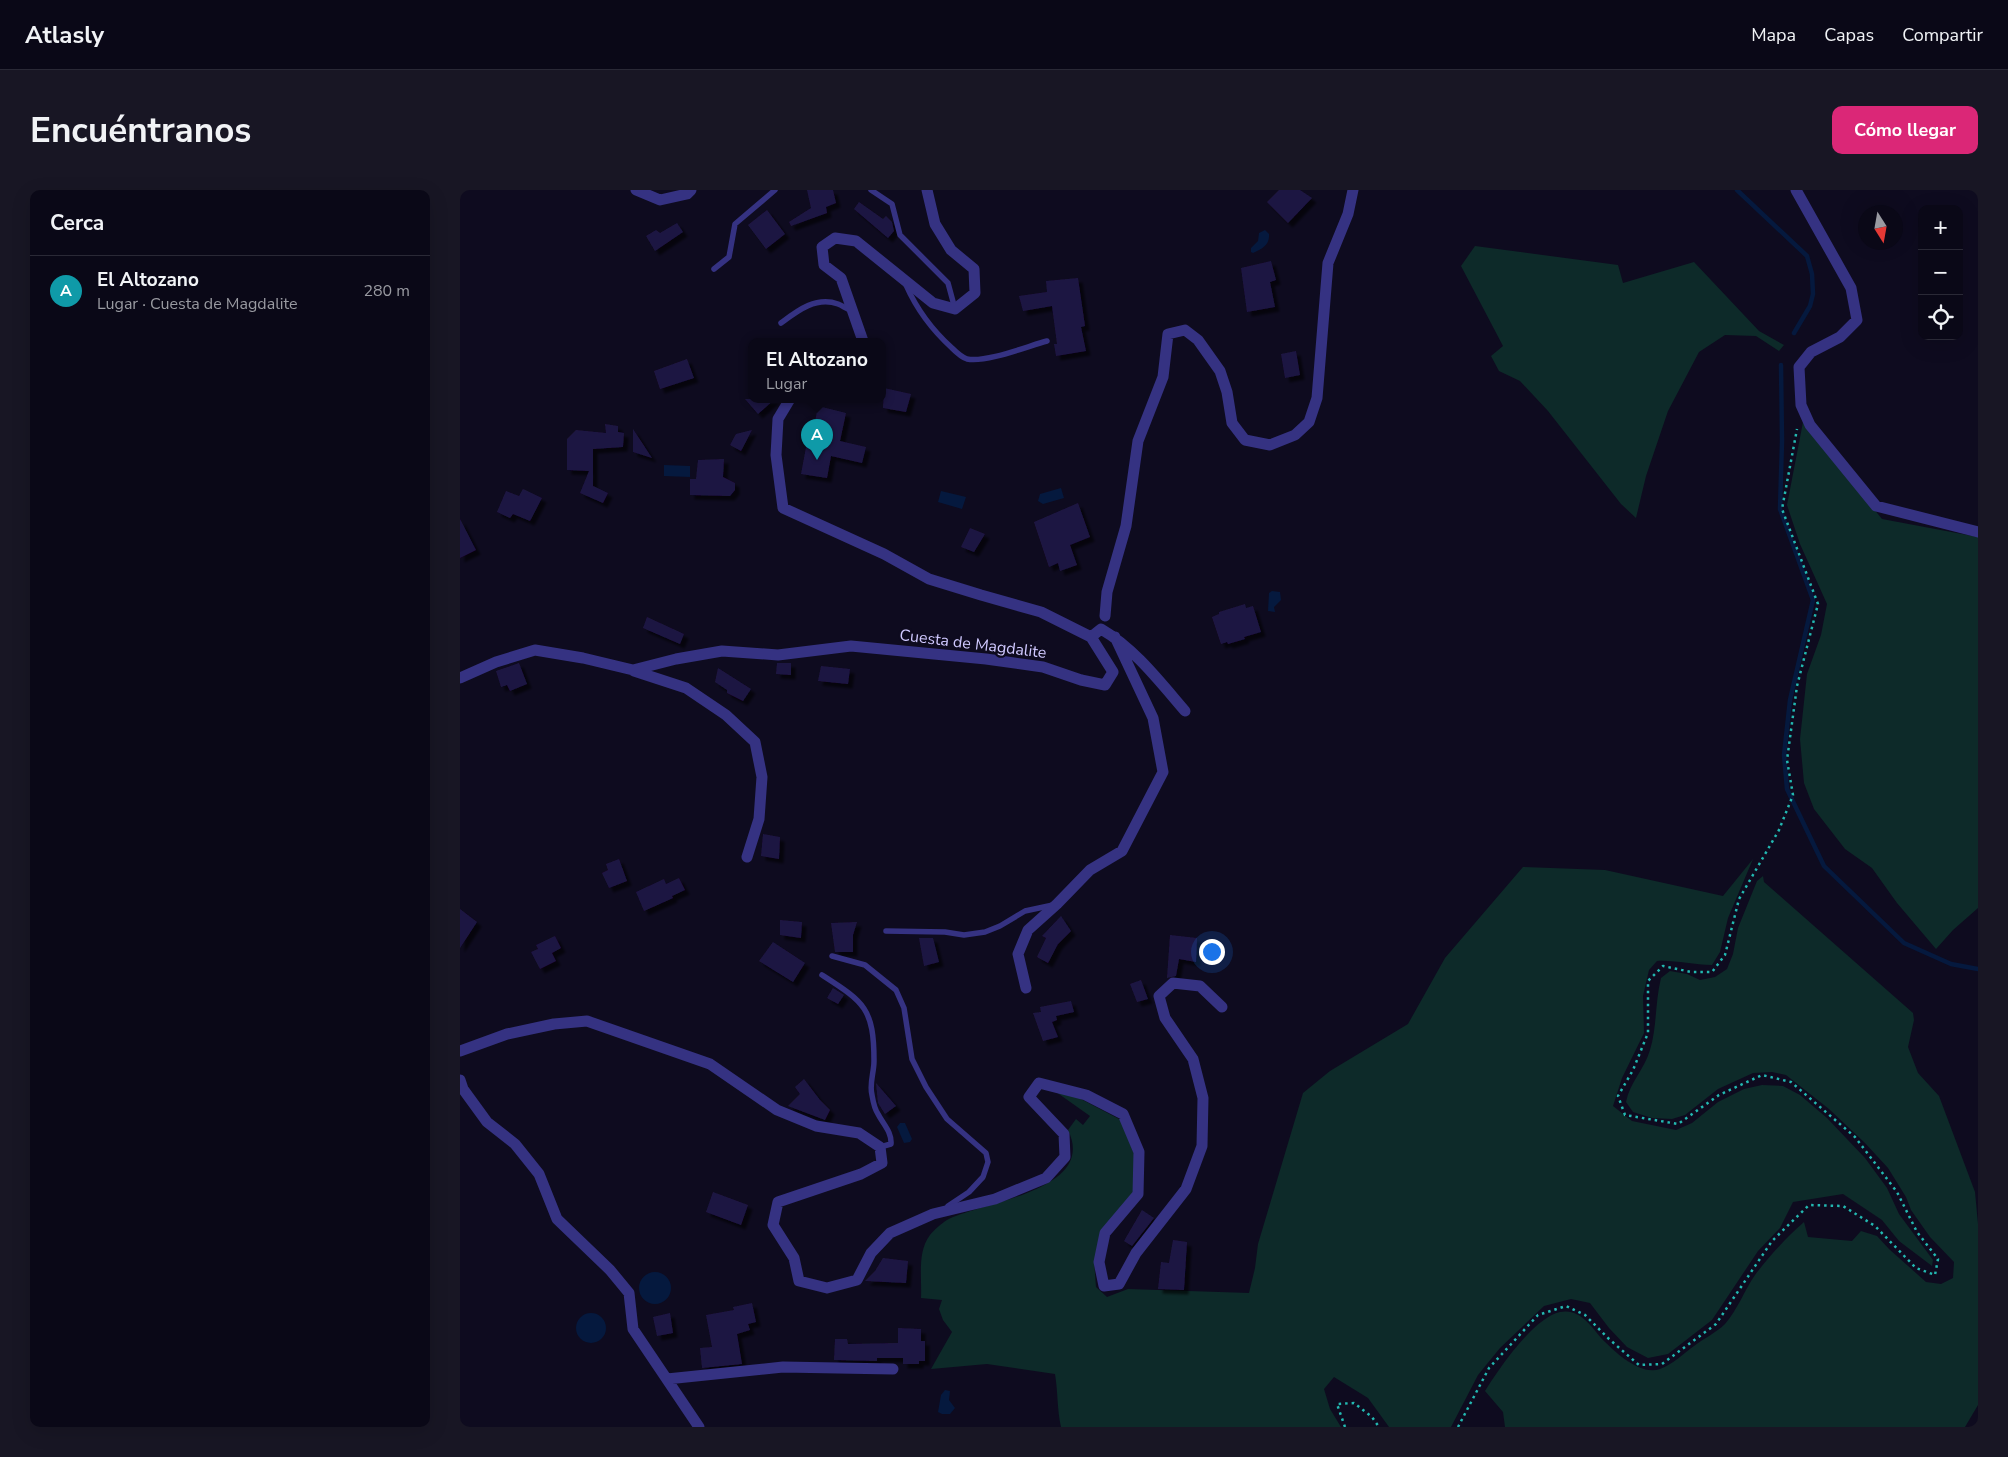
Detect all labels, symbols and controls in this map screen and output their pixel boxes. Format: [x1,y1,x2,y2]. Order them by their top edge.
text: Atlasly [25,19,104,51]
text: Mapa [1751,23,1796,47]
text: Capas [1824,23,1874,47]
text: Compartir [1902,23,1983,47]
button: Cómo llegar [1832,106,1978,154]
text: Encuéntranos [30,107,251,154]
north arrow [1858,205,1903,250]
map controls [1918,205,1963,340]
button: + [1918,205,1963,250]
text: Cerca [50,209,104,237]
button: − [1918,250,1963,295]
text: El Altozano [97,267,199,293]
text: A [60,280,72,302]
text: 280 m [363,280,410,302]
text: Lugar · Cuesta de Magdalite [97,293,298,315]
button: locate [1918,295,1963,340]
popup [748,338,886,403]
text: El Altozano [766,347,868,373]
text: Lugar [766,373,807,395]
pin: A [801,419,833,460]
street label: Cuesta de Magdalite [898,624,1048,664]
your location [1199,939,1225,965]

